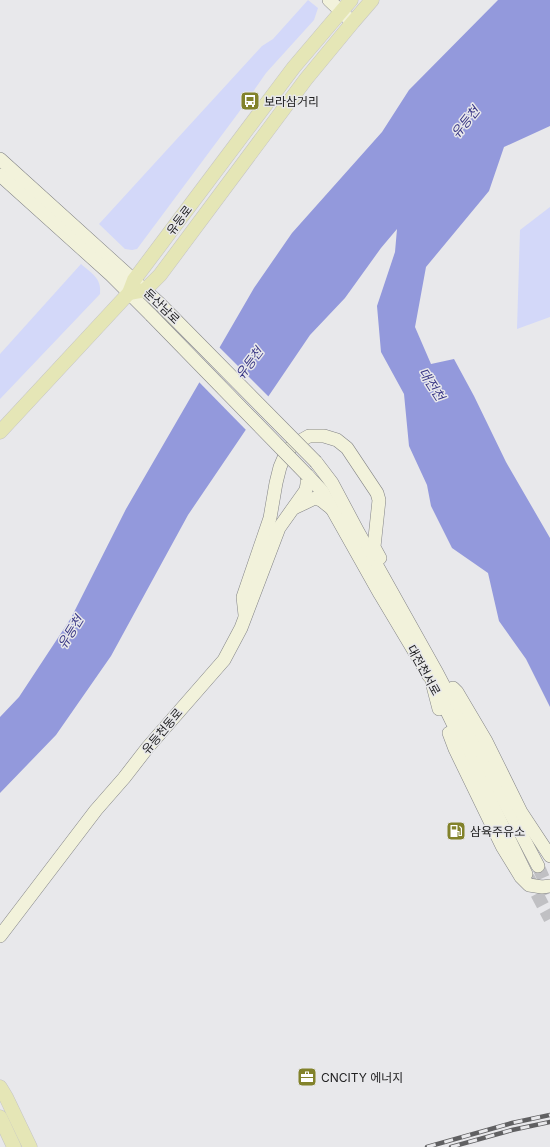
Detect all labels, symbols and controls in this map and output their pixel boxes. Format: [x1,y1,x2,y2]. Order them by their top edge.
bus stop icon: 보라삼거리 [239,90,261,112]
place label: 보라삼거리 [264,94,319,109]
water label: 유등천 [447,102,483,141]
street label: 유등로 [163,202,195,238]
street label: 둔산남로 [141,285,183,327]
water label: 유등천 [232,343,267,382]
water label: 대전천 [416,365,449,404]
water label: 유등천 [54,612,87,651]
street label: 대전천서로 [404,642,444,698]
street label: 유등천동로 [139,705,185,757]
fuel station icon: 삼육주유소 [445,820,467,842]
place label: 삼육주유소 [470,824,525,839]
office icon: CNCITY 에너지 [296,1066,318,1088]
place label: CNCITY 에너지 [321,1070,403,1085]

